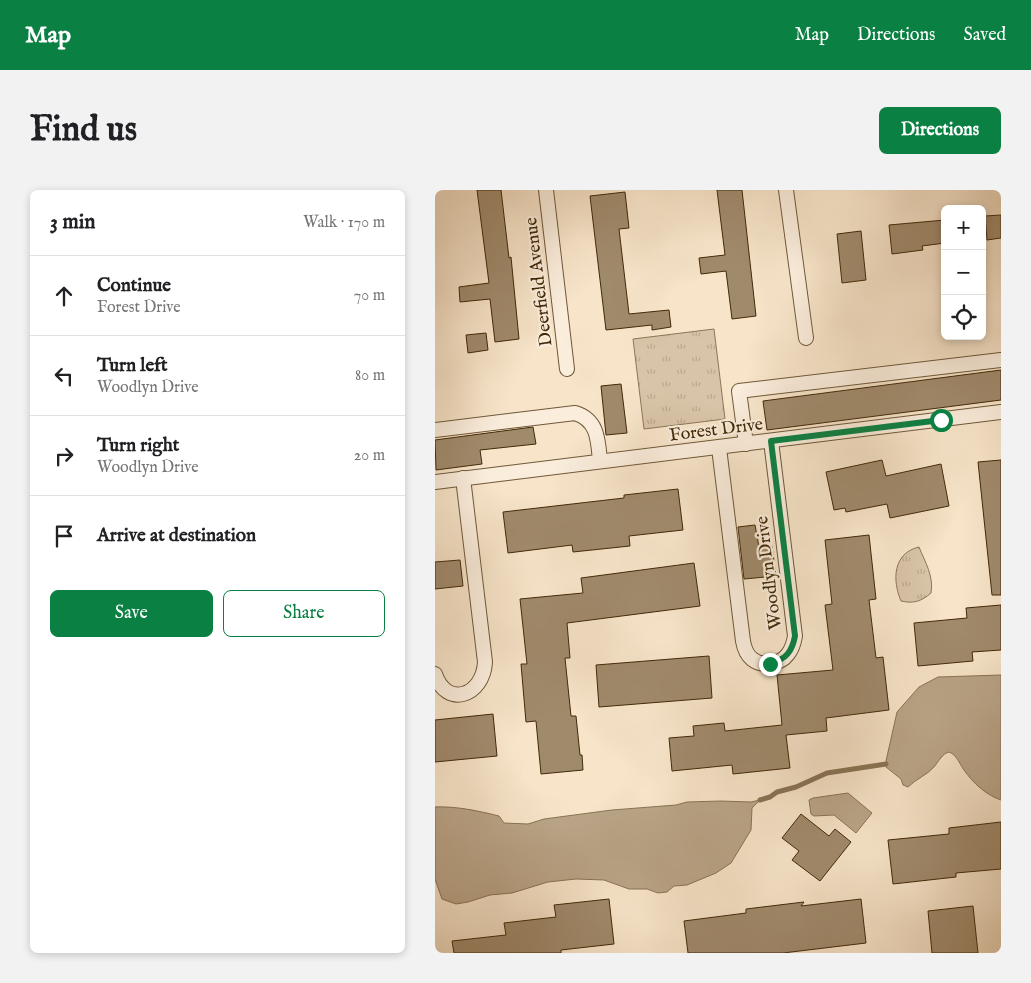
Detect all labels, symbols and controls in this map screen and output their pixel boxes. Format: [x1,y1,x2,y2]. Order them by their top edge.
text: Map [25,20,71,51]
text: Map [795,24,829,47]
text: Directions [857,24,935,47]
text: Saved [963,24,1006,47]
button: Directions [879,107,1001,154]
text: Find us [30,108,137,153]
map controls [941,205,986,340]
button: + [941,205,986,250]
text: 3 min [50,209,95,236]
text: Walk · 170 m [303,213,385,233]
street label: Deerfield Avenue [520,216,559,348]
button: − [941,250,986,295]
text: Continue [97,274,171,298]
icon: ahead [50,282,78,310]
text: 70 m [354,286,385,306]
button: locate [941,295,986,340]
text: Forest Drive [97,298,181,318]
text: Turn left [97,354,168,378]
icon: left [50,362,78,390]
text: 80 m [355,366,385,386]
text: Woodlyn Drive [97,378,199,398]
route start [930,409,953,432]
street label: Forest Drive [668,413,764,448]
text: Turn right [97,434,179,458]
icon: right [50,442,78,470]
text: 20 m [354,446,385,466]
text: Woodlyn Drive [97,458,199,478]
street label: Woodlyn Drive [751,515,788,631]
icon: arrive [50,522,78,550]
text: Arrive at destination [97,524,256,548]
button: Save [50,590,213,637]
button: Share [223,590,385,637]
route end [759,653,782,676]

